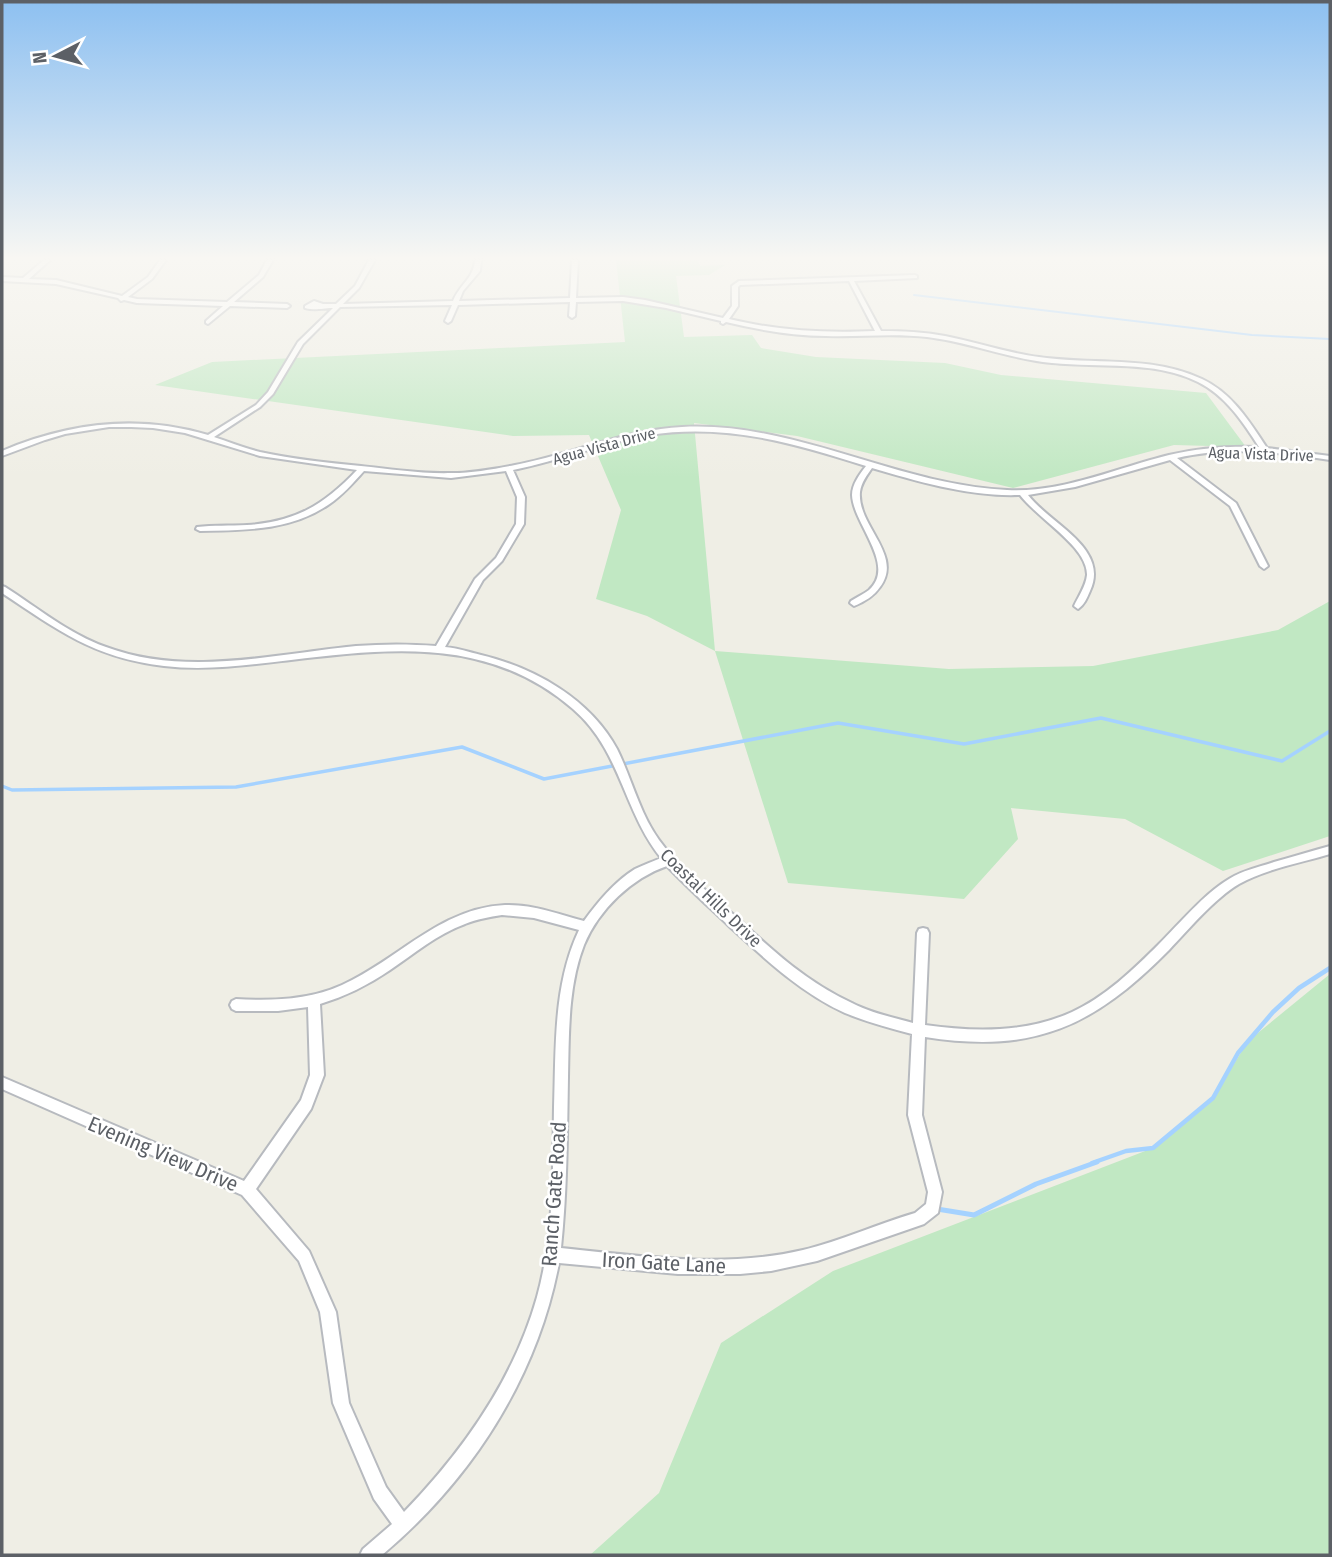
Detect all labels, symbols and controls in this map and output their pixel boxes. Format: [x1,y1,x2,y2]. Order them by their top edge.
north arrow [21,21,91,91]
text: N [28,51,52,65]
street label: Agua Vista Drive [551,423,657,469]
street label: Agua Vista Drive [1208,443,1314,465]
street label: Coastal Hills Drive [656,844,766,952]
street label: Evening View Drive [84,1111,242,1197]
street label: Ranch Gate Road [536,1121,572,1267]
street label: Iron Gate Lane [601,1247,727,1279]

